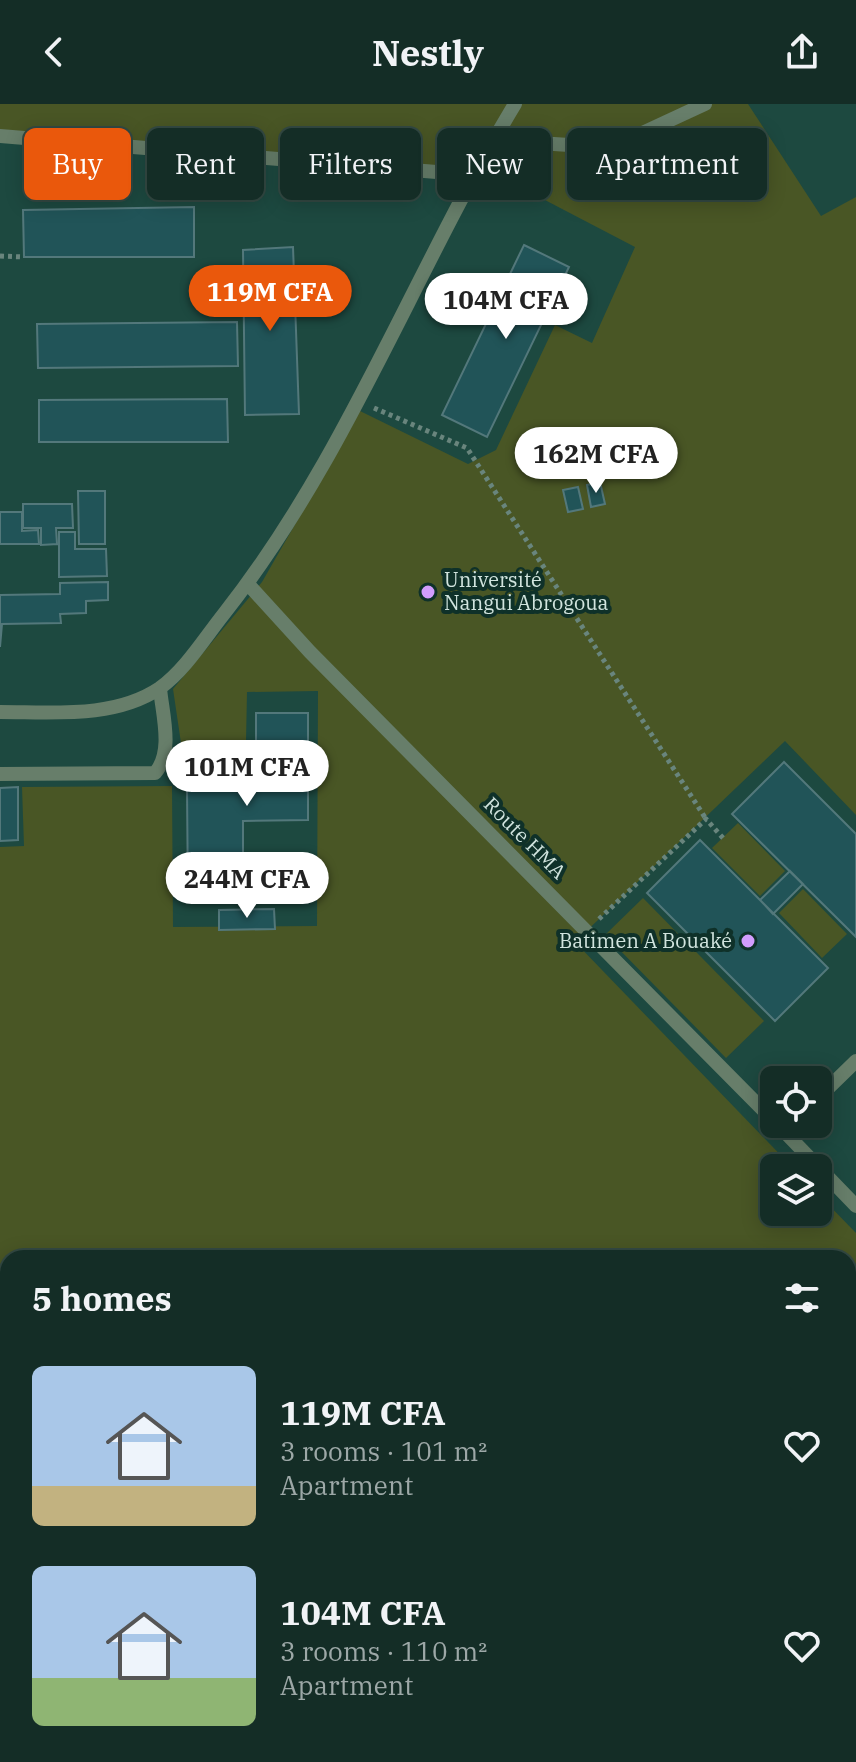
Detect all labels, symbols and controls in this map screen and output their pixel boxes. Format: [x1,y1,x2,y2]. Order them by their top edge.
text: Nestly [372,29,484,76]
icon: back [32,30,76,74]
icon: share [780,30,824,74]
chip: Buy [24,128,131,200]
chip: Rent [147,128,264,200]
chip: Filters [280,128,421,200]
chip: New [437,128,551,200]
chip: Apartment [567,128,767,200]
pin: 119M CFA [187,265,353,333]
pin: 104M CFA [423,273,589,341]
text: 119M CFA [207,274,333,308]
text: 104M CFA [443,282,569,316]
pin: 162M CFA [513,427,679,495]
text: 162M CFA [533,436,659,470]
place label: Université Nangui Abrogoua [444,566,609,616]
marker: Université Nangui Abrogoua [419,583,437,601]
pin: 101M CFA [164,740,330,808]
text: 101M CFA [184,749,310,783]
street label: Route HMA [478,791,573,885]
pin: 244M CFA [164,852,330,920]
text: 244M CFA [184,861,310,895]
place label: Batimen A Bouaké [559,927,732,954]
marker: Batimen A Bouaké [739,932,757,950]
map controls [760,1066,832,1226]
button: locate [760,1066,832,1138]
button: layers [760,1154,832,1226]
text: 5 homes [32,1276,172,1320]
icon: filters [780,1276,824,1320]
text: 119M CFA [280,1390,445,1434]
icon: home [96,1398,192,1494]
icon: heart [780,1424,824,1468]
text: 3 rooms · 101 m² [280,1434,487,1468]
text: Apartment [280,1468,413,1502]
text: 104M CFA [280,1590,445,1634]
icon: home [96,1598,192,1694]
icon: heart [780,1624,824,1668]
text: 3 rooms · 110 m² [280,1634,487,1668]
text: Apartment [280,1668,413,1702]

